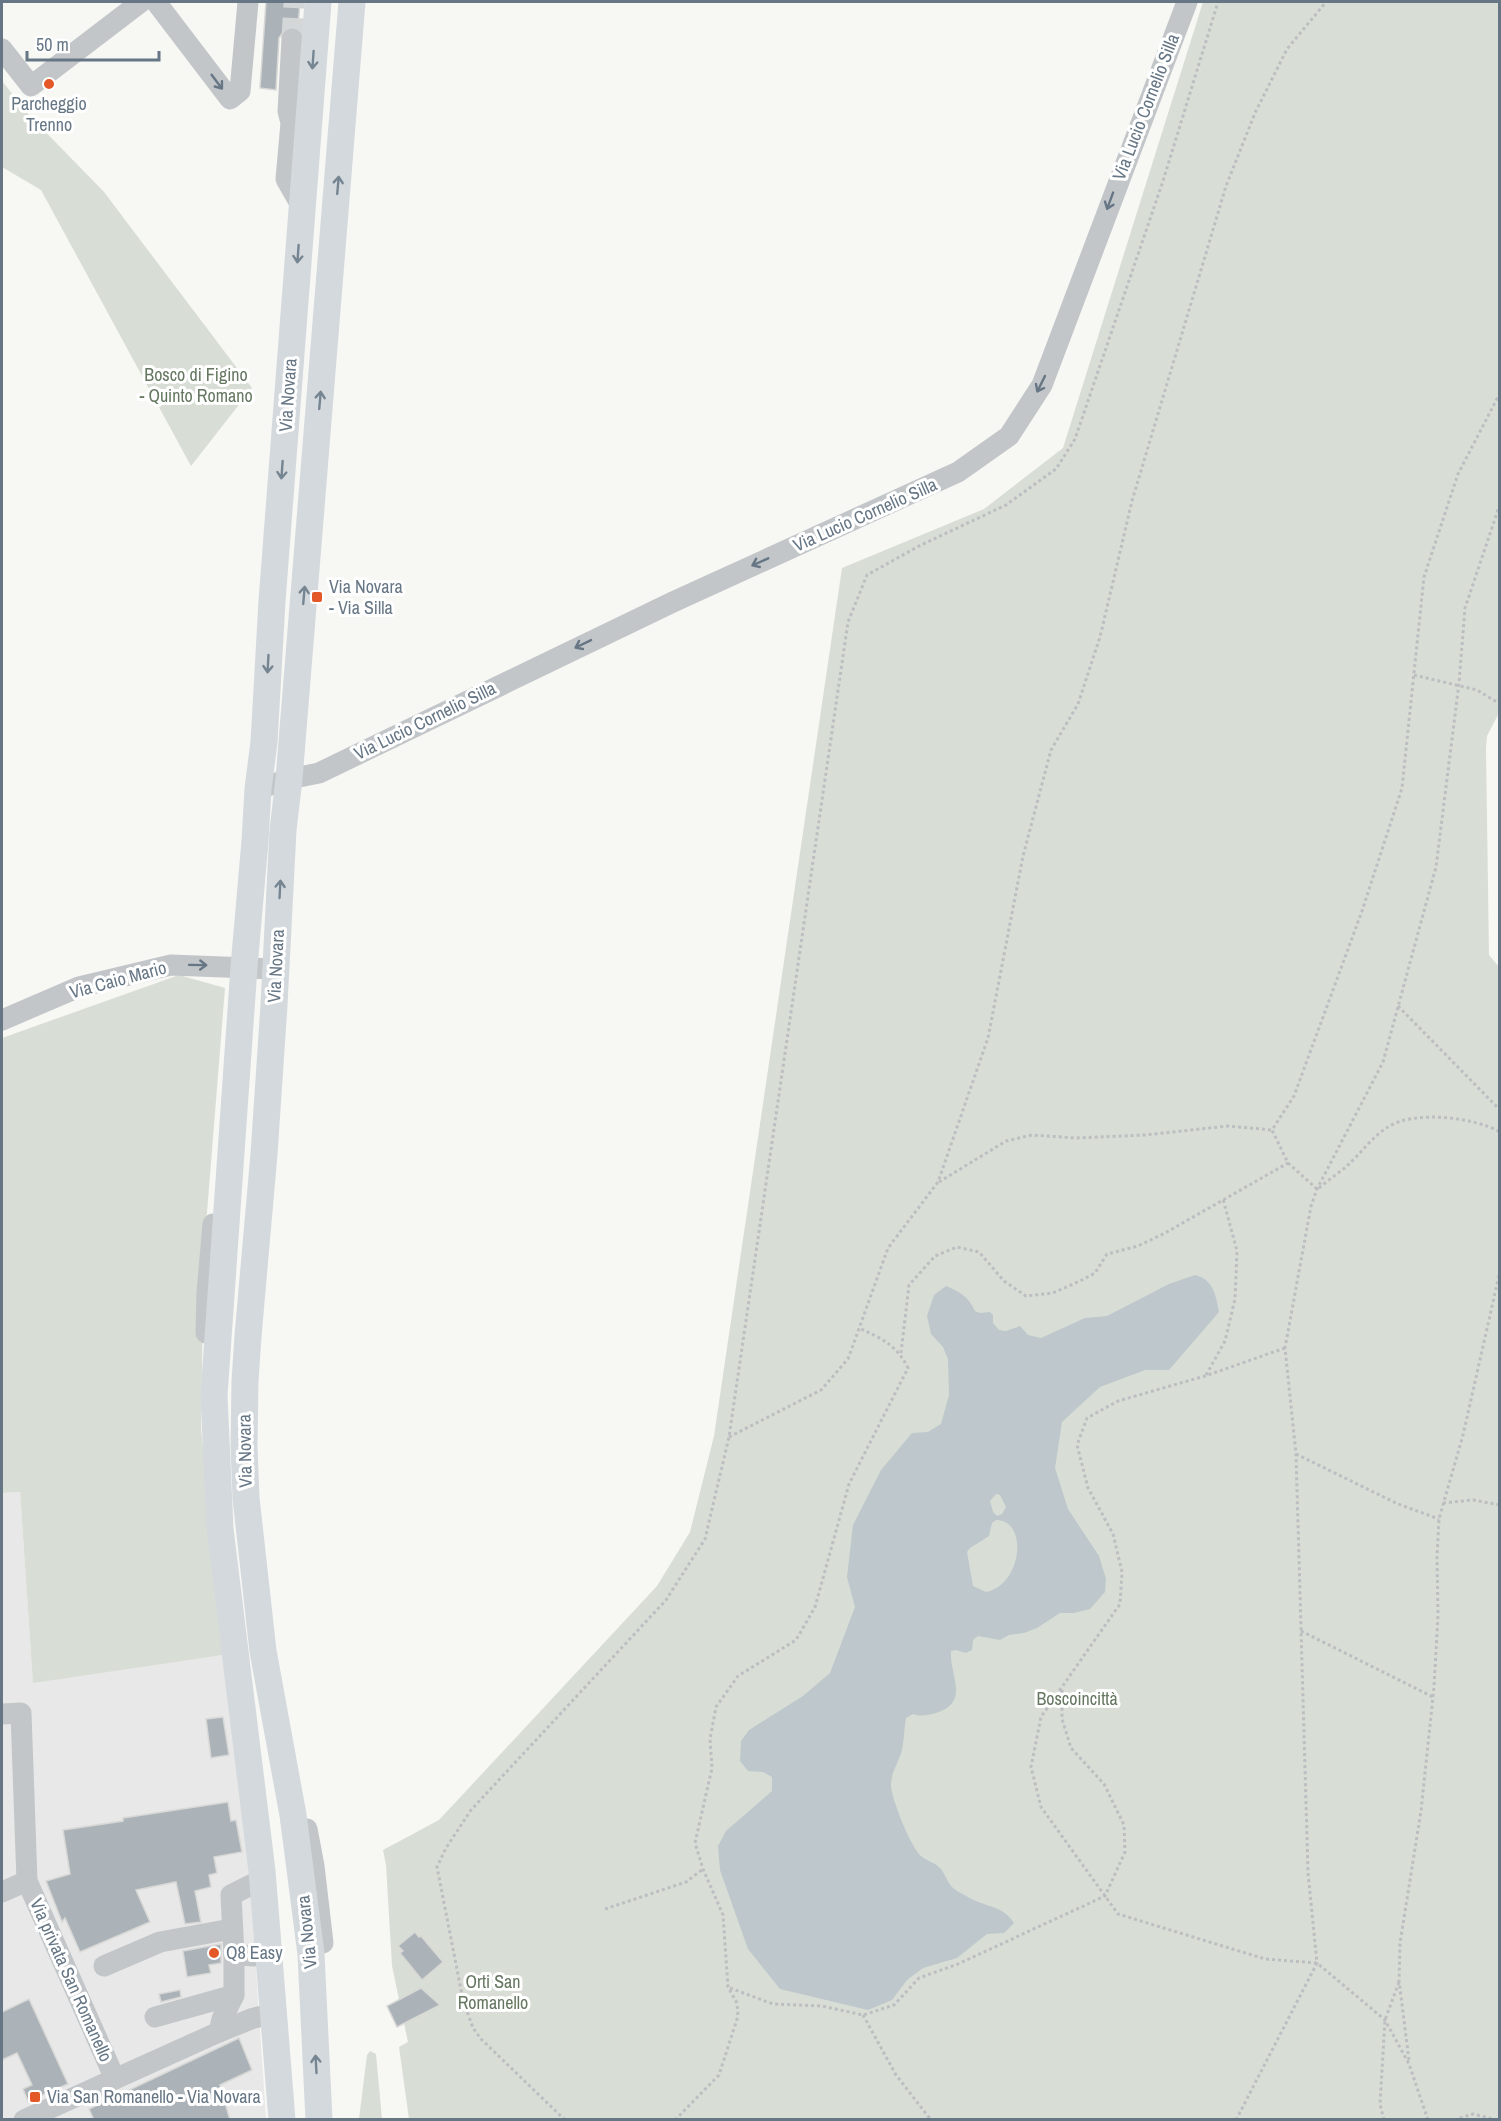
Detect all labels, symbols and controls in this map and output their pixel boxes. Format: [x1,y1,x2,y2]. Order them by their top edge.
scale bar [27,24,159,62]
street label: Via Lucio Cornelio Silla [1106,30,1185,184]
text: 50 m [36,32,69,57]
one-way arrow [308,49,319,69]
one-way arrow [210,73,223,89]
marker: Parcheggio Trenno [42,77,56,91]
place label: Parcheggio Trenno [11,91,87,137]
one-way arrow [333,176,344,196]
one-way arrow [1104,191,1115,210]
one-way arrow [293,244,304,264]
street label: Via Novara [272,357,303,433]
park label: Bosco di Figino - Quinto Romano [139,362,253,408]
one-way arrow [1035,374,1047,392]
one-way arrow [315,391,326,411]
one-way arrow [276,459,287,479]
street label: Via Lucio Cornelio Silla [789,472,941,557]
one-way arrow [751,558,769,569]
place label: Via Novara - Via Silla [329,574,403,620]
one-way arrow [299,585,310,605]
marker: Via Novara - Via Silla [310,590,324,604]
one-way arrow [575,639,593,651]
one-way arrow [263,654,274,674]
street label: Via Lucio Cornelio Silla [350,675,500,766]
one-way arrow [274,880,285,900]
street label: Via Novara [261,929,290,1003]
street label: Via Caio Mario [67,955,169,1004]
one-way arrow [187,959,207,971]
street label: Via Novara [231,1414,258,1488]
park label: Boscoincittà [1036,1686,1118,1711]
street label: Via privata San Romanello [24,1894,119,2065]
street label: Via Novara [290,1894,323,1970]
place label: Q8 Easy [226,1940,283,1965]
marker: Q8 Easy [207,1946,221,1960]
park label: Orti San Romanello [458,1969,528,2015]
one-way arrow [311,2055,322,2075]
place label: Via San Romanello - Via Novara [47,2084,261,2109]
marker: Via San Romanello - Via Novara [28,2090,42,2104]

